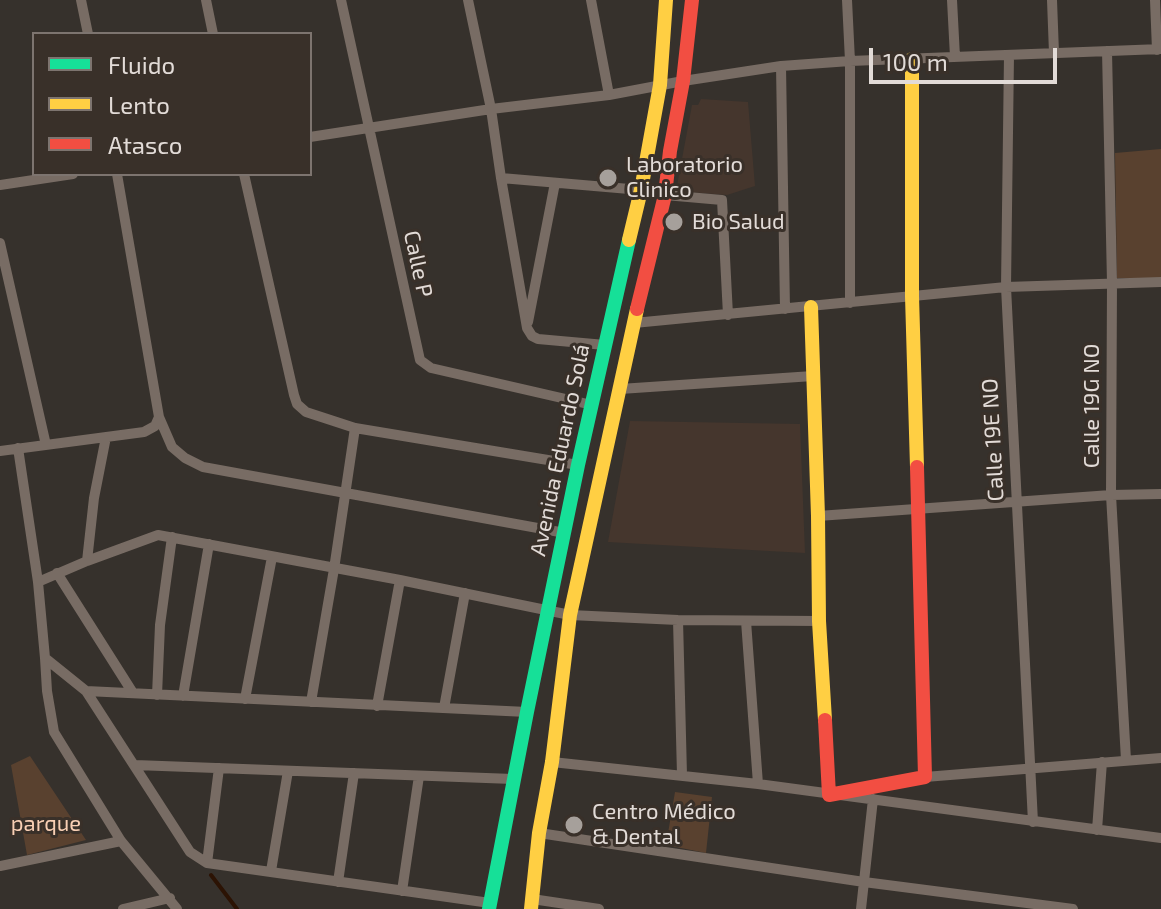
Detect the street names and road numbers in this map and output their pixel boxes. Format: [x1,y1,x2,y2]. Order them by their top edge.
street label: Calle P [398,228,438,300]
street label: Avenida Eduardo Solá [525,342,595,558]
street label: Calle 19G NO [1079,344,1105,468]
street label: Calle 19E NO [977,378,1009,502]

